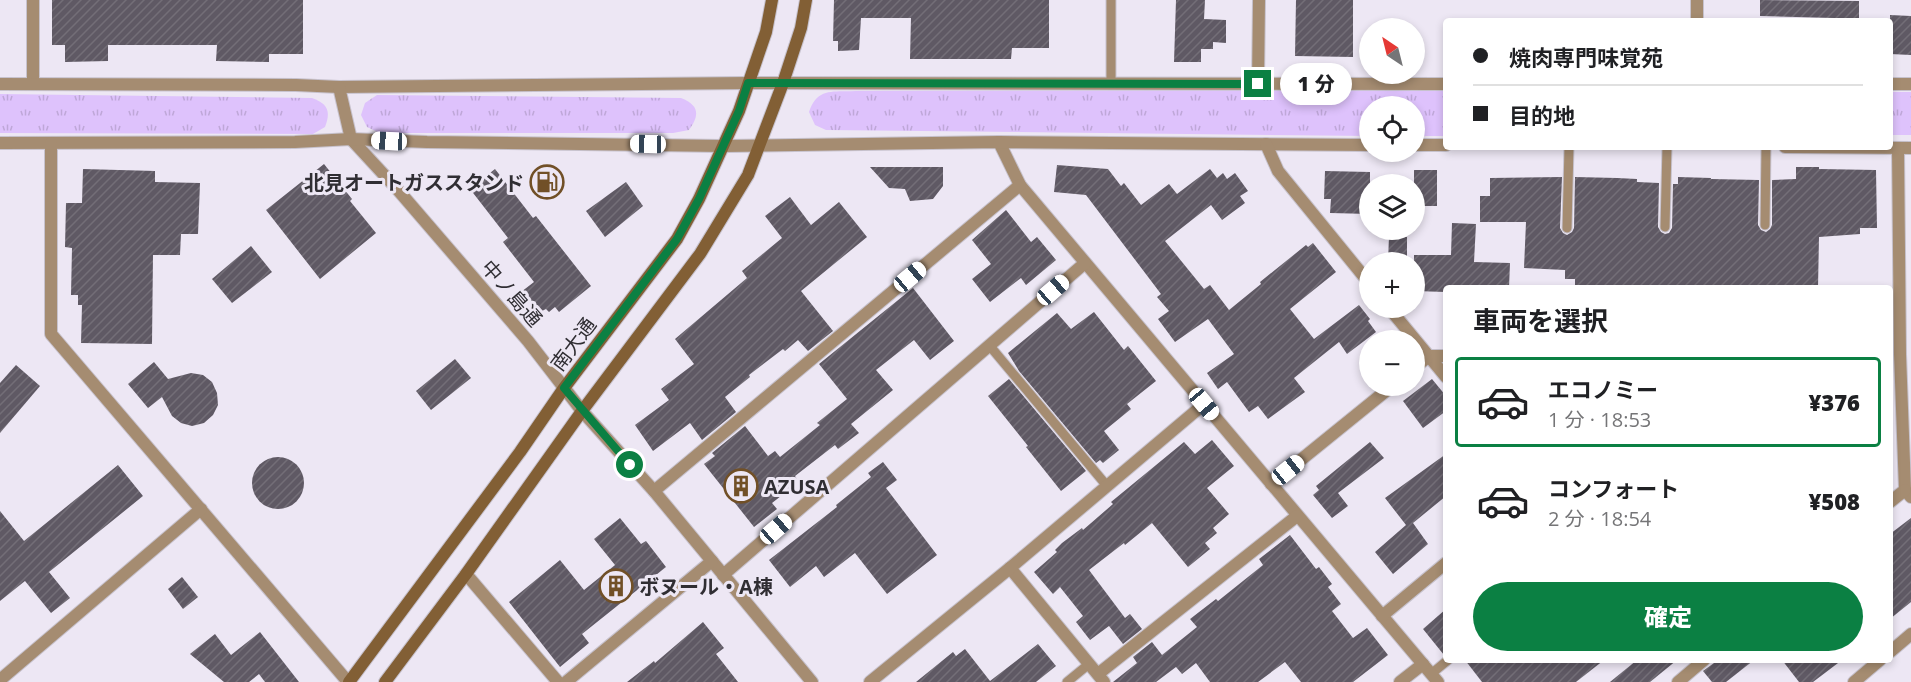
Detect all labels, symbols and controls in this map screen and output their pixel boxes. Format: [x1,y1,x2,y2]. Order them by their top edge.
north arrow [1359,18,1425,84]
map controls [1359,18,1425,396]
text: 焼肉専門味覚苑 [1509,42,1663,72]
callout: 1 分 [1279,63,1351,105]
route end [1244,70,1271,97]
text: 1 分 [1298,70,1334,97]
button: locate [1359,96,1425,162]
text: 目的地 [1509,100,1575,130]
car [371,131,407,151]
car [630,135,666,153]
fuel station icon: 北見オートガススタンド [529,164,565,200]
place label: 北見オートガススタンド [304,169,524,196]
button: layers [1359,174,1425,240]
button: + [1359,252,1425,318]
street label: 中ノ島通 [476,254,548,332]
car [890,259,930,295]
car [1034,271,1072,309]
text: 車両を選択 [1473,302,1608,339]
street label: 南大通 [544,312,602,376]
button: − [1359,330,1425,396]
text: エコノミー [1548,374,1658,404]
icon: car [1476,375,1530,429]
car [1186,384,1222,424]
text: ¥376 [1808,387,1860,417]
text: 1 分 · 18:53 [1548,406,1651,433]
route start [616,451,643,478]
car [1268,452,1308,488]
building icon: AZUSA [723,468,759,504]
place label: AZUSA [764,473,830,500]
text: コンフォート [1548,473,1679,503]
icon: car [1476,474,1530,528]
text: ¥508 [1808,486,1860,516]
text: 2 分 · 18:54 [1548,505,1651,532]
car [757,510,795,548]
building icon: ボヌール・A棟 [598,568,634,604]
place label: ボヌール・A棟 [639,573,773,600]
button: 確定 [1473,582,1863,651]

